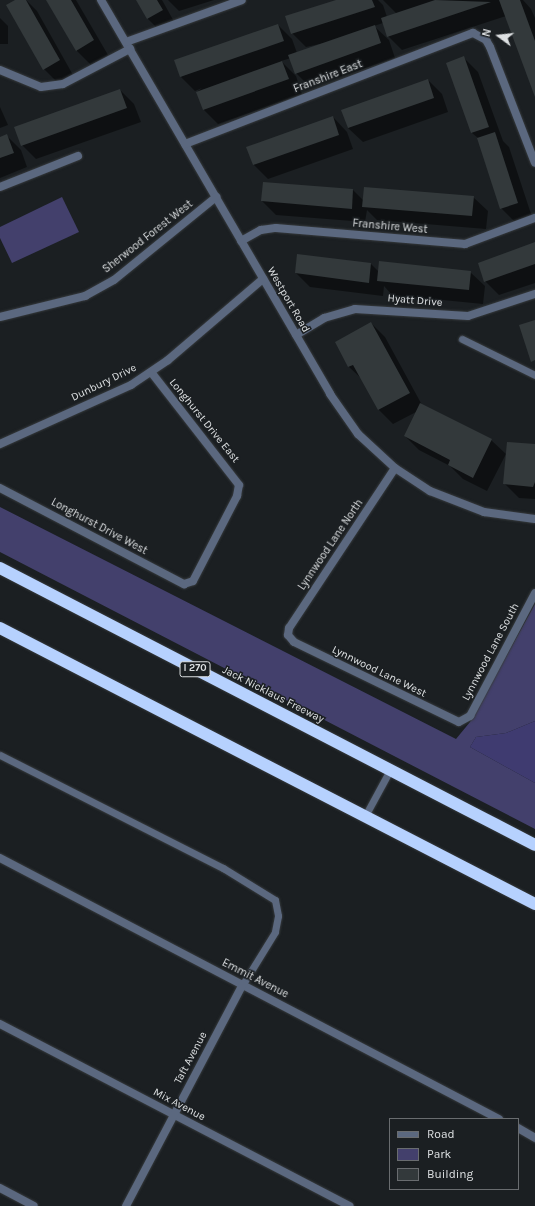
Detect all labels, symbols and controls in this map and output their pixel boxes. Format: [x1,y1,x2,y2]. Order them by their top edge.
north arrow [479,16,519,56]
text: N [480,27,494,38]
street label: Franshire East [292,58,364,96]
street label: Sherwood Forest West [100,198,196,276]
street label: Franshire West [352,217,428,237]
street label: Westport Road [264,265,312,335]
street label: Hyatt Drive [387,292,443,310]
street label: Dunbury Drive [69,361,139,405]
street label: Longhurst Drive East [166,376,242,466]
street label: Longhurst Drive West [49,496,149,558]
street label: Lynnwood Lane North [296,497,366,593]
street label: Lynnwood Lane South [460,601,522,703]
street label: Lynnwood Lane West [330,643,428,701]
road number: I 270 [179,661,211,677]
street label: Jack Nicklaus Freeway [220,664,326,726]
street label: Emmit Avenue [219,957,291,1001]
street label: Taft Avenue [172,1030,210,1086]
street label: Mix Avenue [151,1086,207,1124]
legend [389,1118,519,1190]
text: Road [427,1127,455,1141]
text: Park [427,1147,451,1161]
text: Building [427,1167,473,1181]

